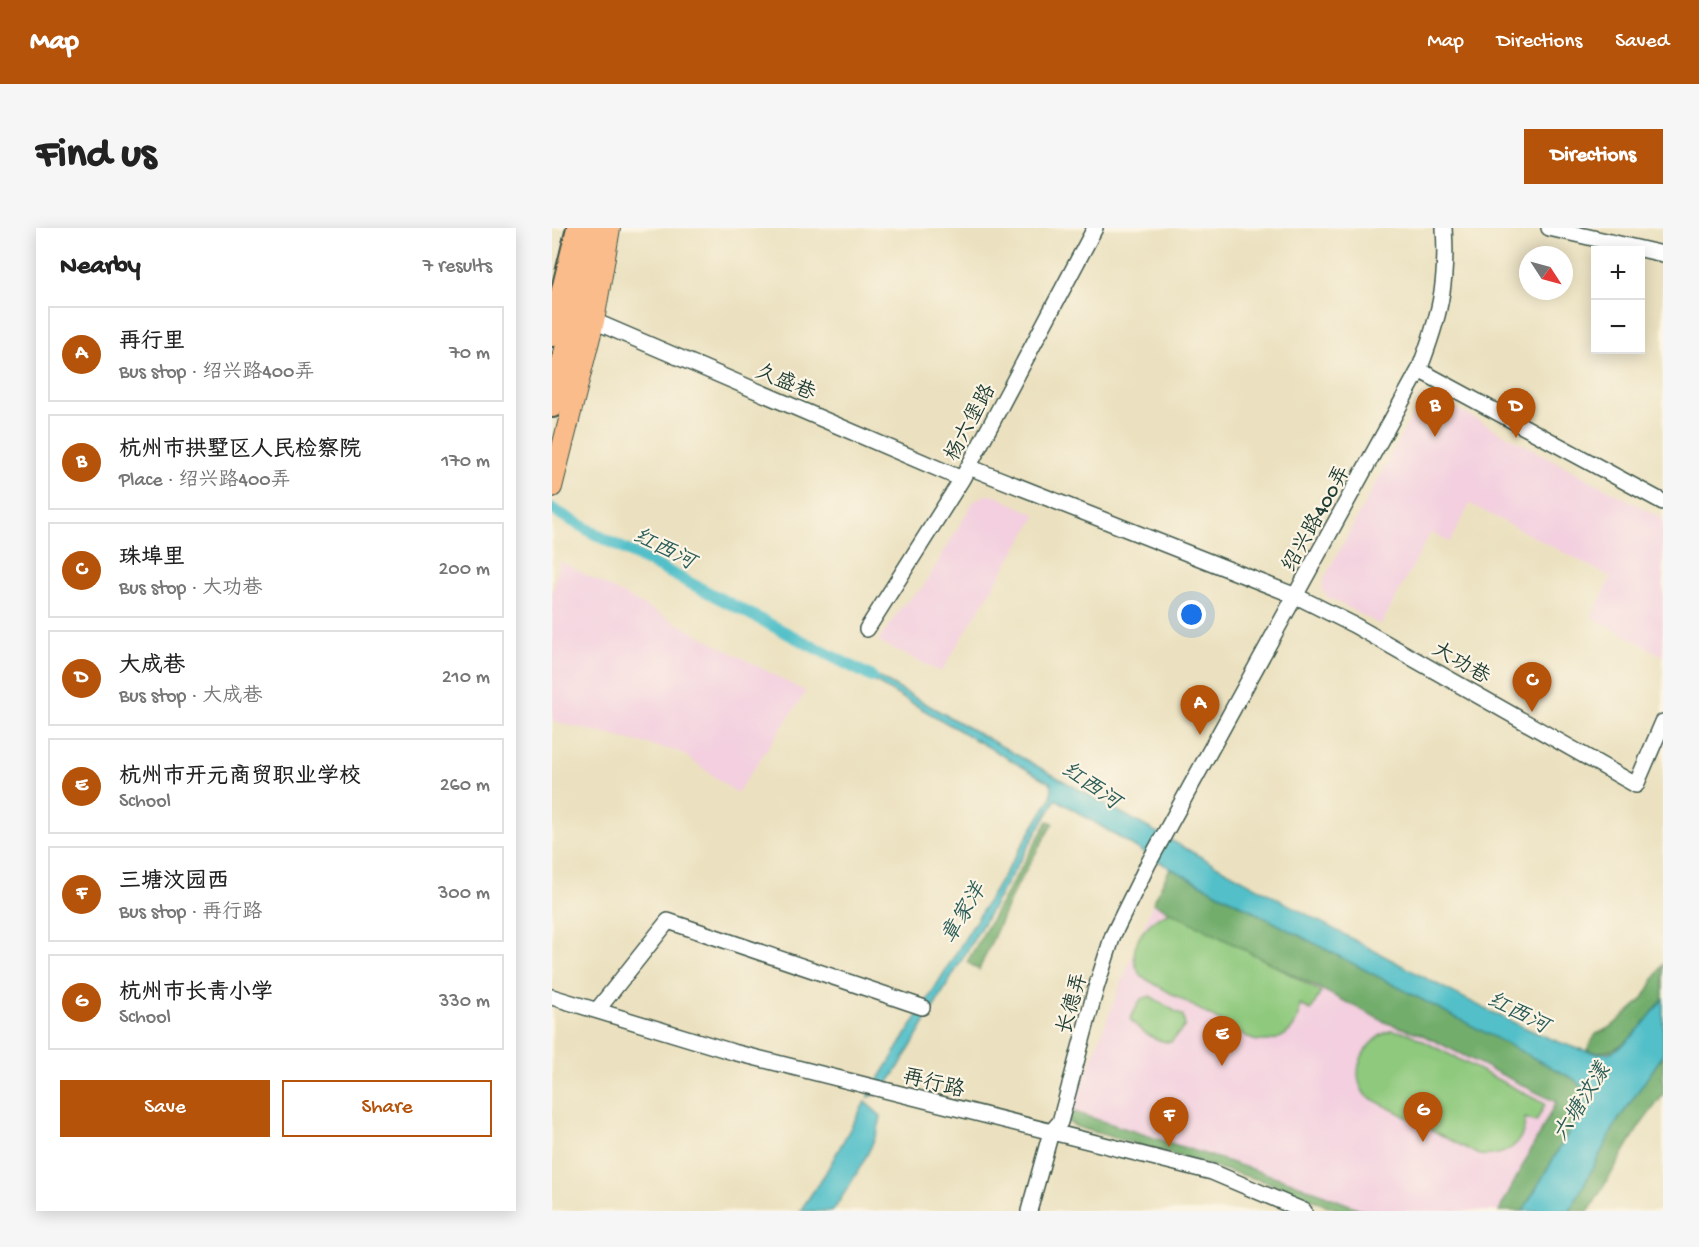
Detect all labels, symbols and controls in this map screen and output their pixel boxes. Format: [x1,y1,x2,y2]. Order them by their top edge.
text: Map [30,26,79,59]
text: Map [1427,30,1464,55]
text: Directions [1497,30,1582,55]
text: Saved [1615,30,1669,55]
button: Directions [1524,129,1663,184]
text: Find us [36,132,156,181]
north arrow [1519,246,1573,300]
map controls [1591,246,1645,354]
button: + [1591,246,1645,300]
text: Nearby [60,252,141,283]
text: 7 results [423,256,492,279]
button: − [1591,300,1645,354]
text: 再行里 [119,330,185,356]
text: A [76,343,87,366]
text: 70 m [449,343,490,366]
street label: 久盛巷 [751,359,819,408]
text: Bus stop · 绍兴路400弄 [119,362,314,385]
street label: 杨六堡路 [940,380,1003,467]
pin: B [1416,388,1454,437]
pin: D [1496,388,1536,438]
text: 杭州市拱墅区人民检察院 [119,438,361,464]
text: B [76,451,87,474]
text: 170 m [441,451,490,474]
street label: 绍兴路400弄 [1277,461,1358,577]
text: Place · 绍兴路400弄 [119,470,291,493]
water label: 红西河 [628,523,702,578]
text: 珠埠里 [119,546,185,572]
text: C [76,559,87,582]
text: 200 m [439,559,490,582]
text: Bus stop · 大功巷 [119,578,262,601]
your location [1177,600,1206,629]
street label: 大功巷 [1427,637,1495,692]
text: 大成巷 [119,654,185,680]
pin: C [1512,662,1552,712]
text: D [75,667,88,690]
text: 210 m [442,667,490,690]
text: Bus stop · 大成巷 [119,686,262,709]
pin: A [1180,686,1220,735]
water label: 红西河 [1055,757,1127,819]
text: 杭州市开元商贸职业学校 [119,765,361,791]
text: E [75,775,88,798]
text: 260 m [440,775,490,798]
text: School [119,791,171,814]
text: 三塘汶园西 [119,870,229,896]
water label: 章家洋 [936,878,994,949]
text: F [76,883,87,906]
text: 300 m [438,883,490,906]
text: Bus stop · 再行路 [119,902,262,925]
street label: 长德弄 [1053,970,1095,1038]
text: 杭州市长青小学 [119,981,273,1007]
water label: 红西河 [1482,987,1556,1042]
text: G [75,991,88,1014]
text: 330 m [439,991,490,1014]
text: School [119,1007,171,1030]
pin: E [1202,1016,1242,1066]
water label: 六塘汶漾 [1548,1058,1618,1147]
street label: 再行路 [900,1064,967,1105]
button: Save [60,1080,270,1137]
button: Share [282,1080,492,1137]
pin: G [1404,1092,1442,1142]
pin: F [1150,1098,1188,1147]

